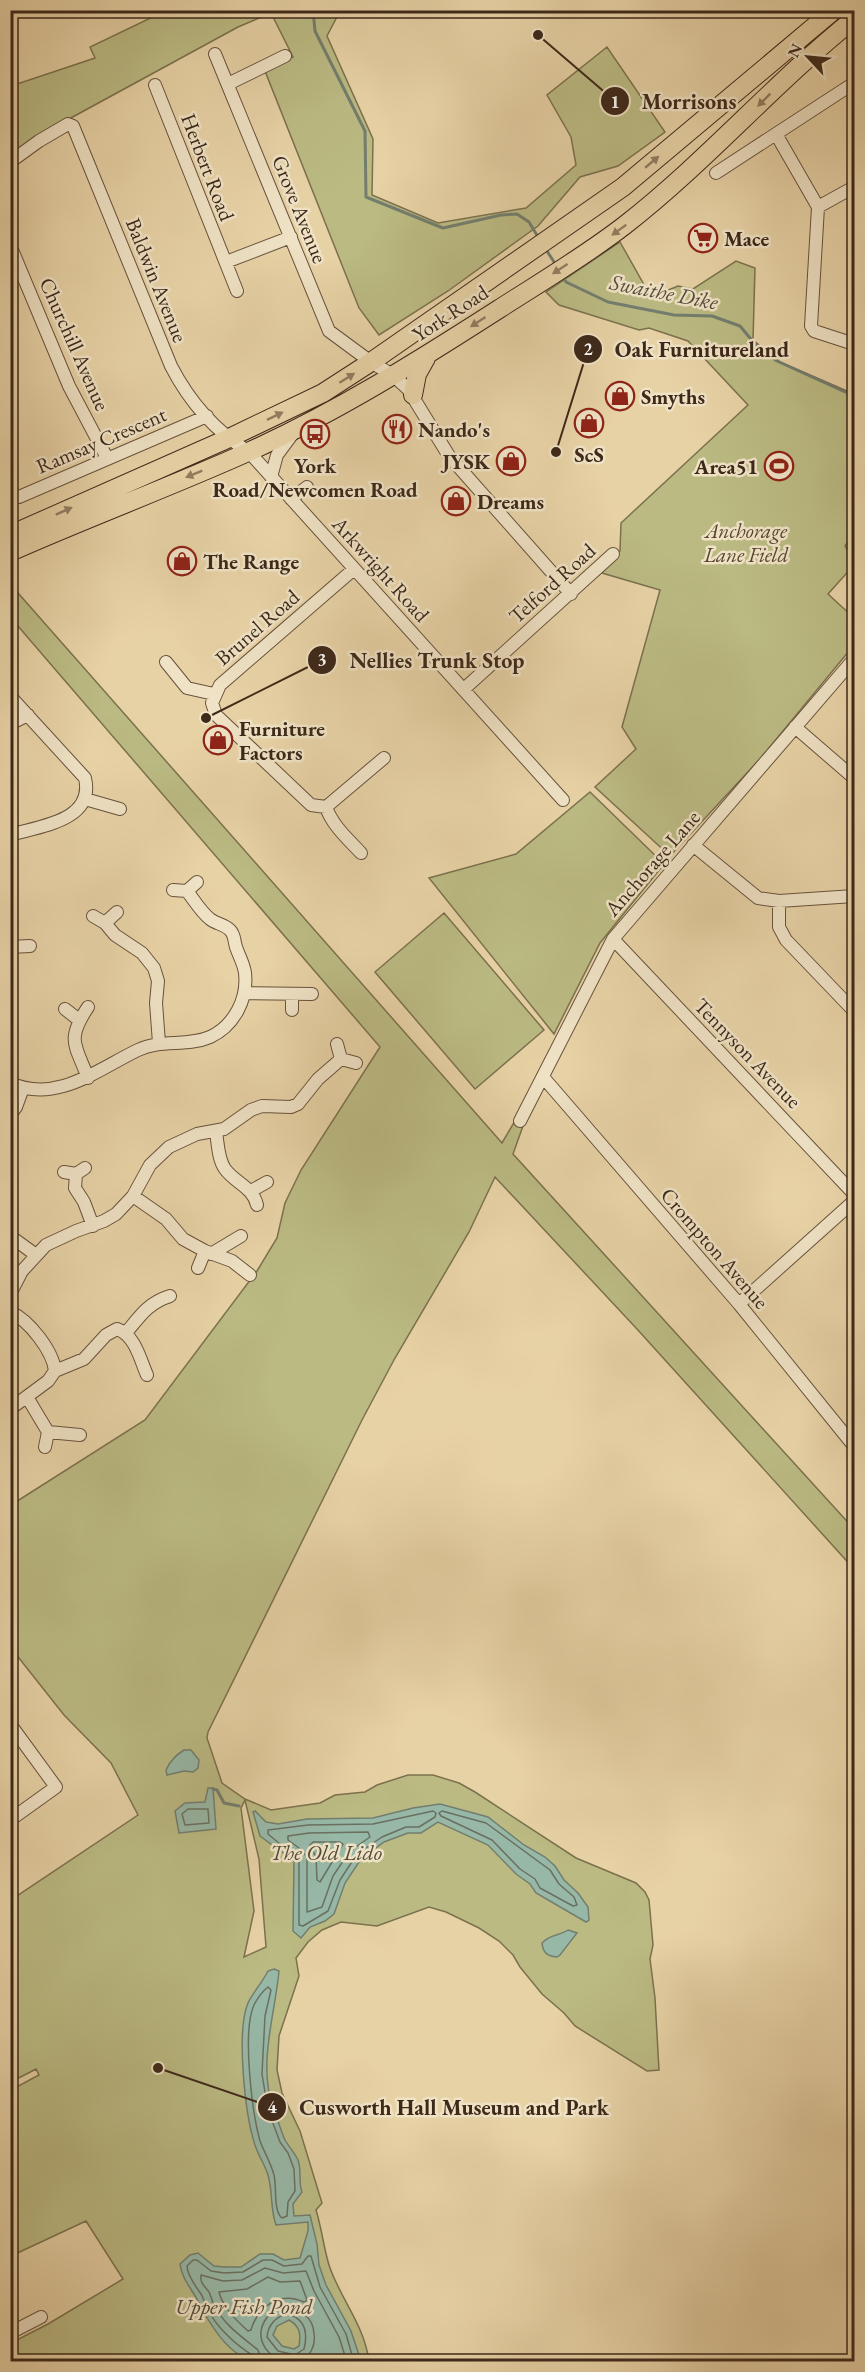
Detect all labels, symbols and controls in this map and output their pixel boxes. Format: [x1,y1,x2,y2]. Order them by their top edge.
north arrow [778,27,838,87]
text: N [783,40,807,61]
callout: Morrisons [600,81,749,121]
text: Morrisons [642,87,737,116]
text: 1 [610,90,620,113]
one-way arrow [758,92,772,106]
street label: Herbert Road [175,109,241,225]
street label: Grove Avenue [266,151,334,267]
one-way arrow [644,156,660,169]
street label: Baldwin Avenue [120,214,194,346]
supermarket icon: Mace [687,222,719,254]
one-way arrow [611,223,626,235]
place label: Mace [724,225,770,252]
one-way arrow [552,264,568,275]
water label: Swaithe Dike [607,267,721,317]
street label: Churchill Avenue [34,273,116,415]
street label: York Road [407,278,493,348]
one-way arrow [470,316,486,327]
callout: Oak Furnitureland [573,329,802,369]
text: Oak Furnitureland [615,335,789,364]
text: 2 [583,337,593,360]
one-way arrow [339,372,355,383]
shop icon: Smyths [604,380,636,412]
place label: Smyths [641,383,705,410]
street label: Ramsay Crescent [32,400,171,480]
shop icon: ScS [573,407,605,439]
one-way arrow [266,411,284,421]
restaurant icon: Nando's [381,413,413,445]
place label: Nando's [418,416,490,443]
bus stop icon: York Road/Newcomen Road [299,418,331,450]
place label: ScS [574,441,604,468]
shop icon: JYSK [495,445,527,477]
place label: JYSK [440,448,491,475]
sports icon: Area51 [763,450,795,482]
place label: York Road/Newcomen Road [212,452,418,503]
place label: Area51 [693,453,758,480]
one-way arrow [185,469,203,479]
shop icon: Dreams [440,485,472,517]
place label: Dreams [477,488,544,515]
one-way arrow [55,506,73,516]
street label: Arkwright Road [326,510,436,628]
park label: Anchorage Lane Field [703,517,788,568]
street label: Telford Road [503,537,601,629]
shop icon: The Range [166,545,198,577]
place label: The Range [203,548,299,575]
street label: Brunel Road [209,583,305,671]
callout: Nellies Trunk Stop [307,640,536,680]
text: Nellies Trunk Stop [350,646,524,675]
text: 3 [317,648,327,671]
place label: Furniture Factors [239,715,325,766]
shop icon: Furniture Factors [202,724,234,756]
street label: Anchorage Lane [598,804,706,923]
street label: Tennyson Avenue [689,992,807,1114]
street label: Crompton Avenue [655,1182,775,1314]
water label: The Old Lido [270,1838,382,1867]
callout: Cusworth Hall Museum and Park [257,2087,621,2127]
text: Cusworth Hall Museum and Park [299,2093,610,2122]
text: 4 [267,2095,277,2118]
water label: Upper Fish Pond [175,2292,313,2321]

